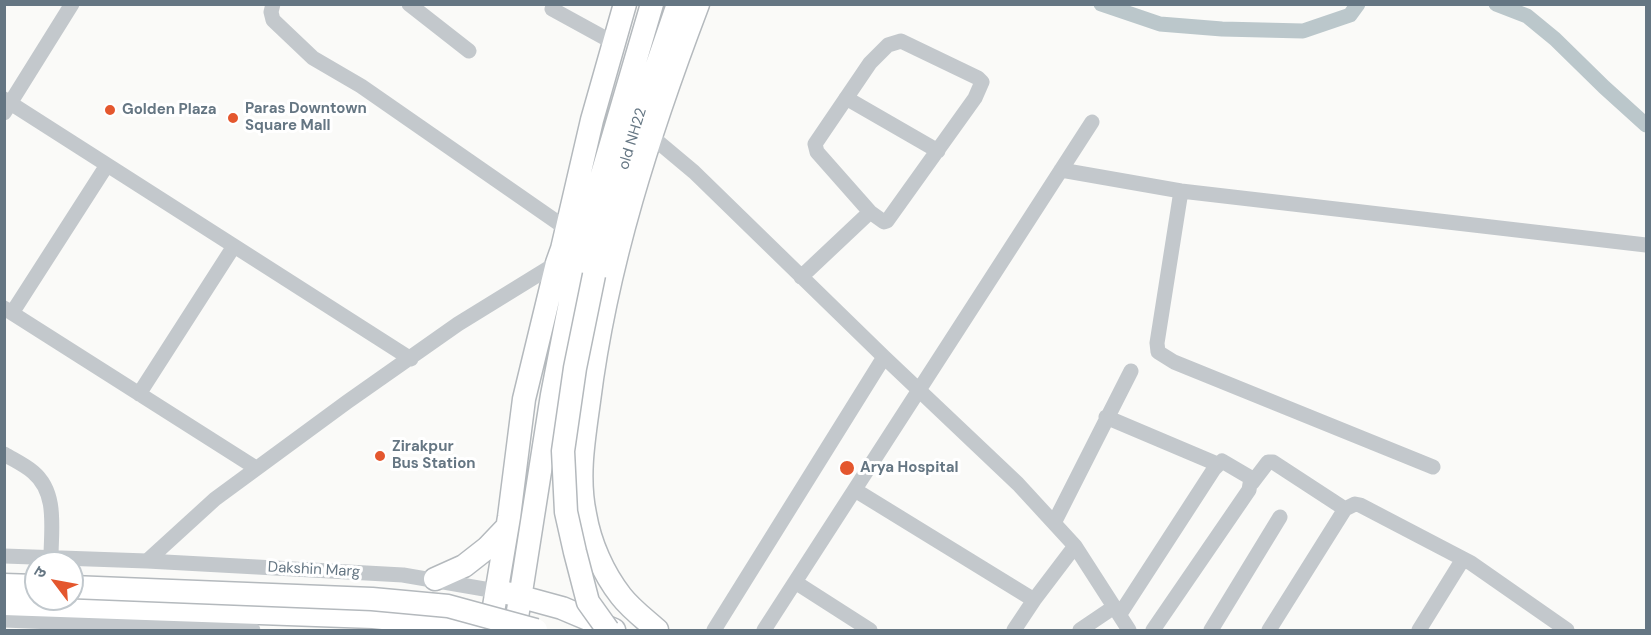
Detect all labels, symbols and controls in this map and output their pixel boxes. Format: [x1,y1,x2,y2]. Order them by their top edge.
place label: Paras Downtown Square Mall [245,100,367,135]
place label: Golden Plaza [122,101,217,119]
marker: Golden Plaza [103,103,117,117]
street label: old NH22 [615,106,651,172]
marker: Paras Downtown Square Mall [226,111,240,125]
place label: Zirakpur Bus Station [392,438,476,473]
marker: Zirakpur Bus Station [373,449,387,463]
marker: Arya Hospital [838,459,856,477]
place label: Arya Hospital [860,459,959,477]
north arrow [24,551,84,611]
street label: Dakshin Marg [267,559,361,581]
text: उ [29,563,51,582]

